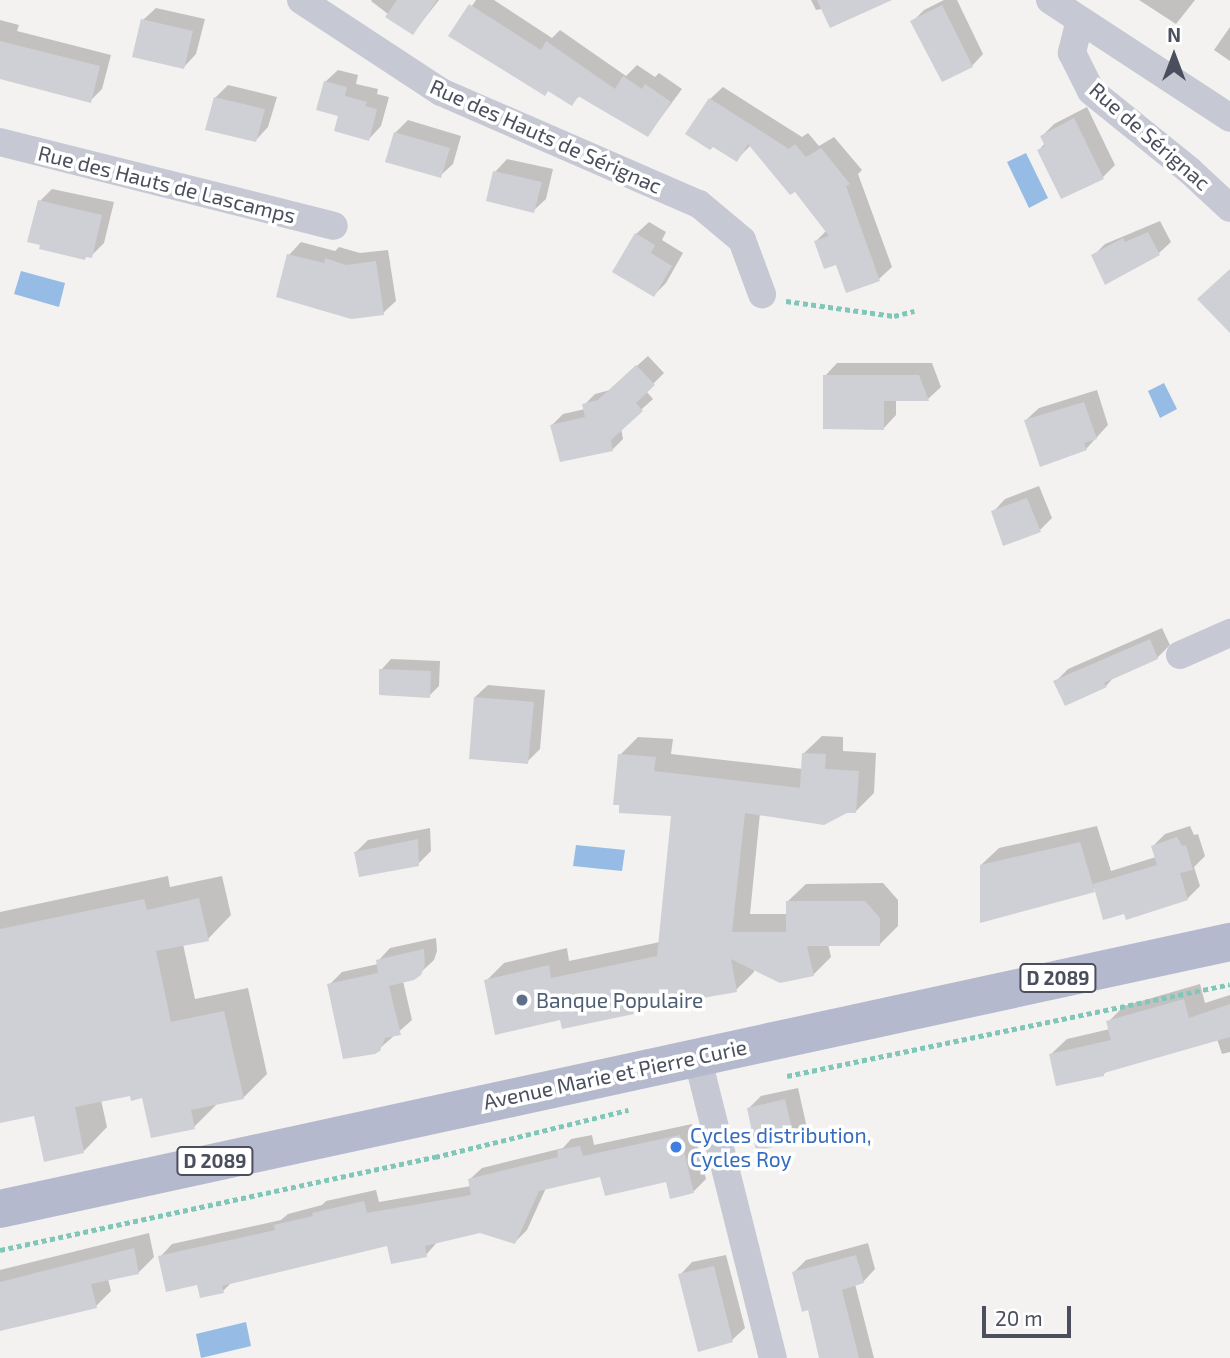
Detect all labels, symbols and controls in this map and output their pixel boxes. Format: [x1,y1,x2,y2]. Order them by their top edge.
north arrow [1139,21,1209,91]
text: N [1167,23,1181,46]
street label: Rue des Hauts de Sérignac [426,73,666,199]
street label: Rue de Sérignac [1085,77,1215,195]
street label: Rue des Hauts de Lascamps [36,140,298,228]
road number: D 2089 [1018,962,1098,994]
place label: Banque Populaire [536,987,703,1013]
marker: Banque Populaire [514,992,530,1008]
street label: Avenue Marie et Pierre Curie [481,1034,749,1114]
place label: Cycles distribution, Cycles Roy [690,1122,872,1172]
marker: Cycles distribution, Cycles Roy [668,1139,684,1155]
road number: D 2089 [175,1146,255,1176]
scale bar [985,1292,1074,1336]
text: 20 m [995,1305,1043,1330]

